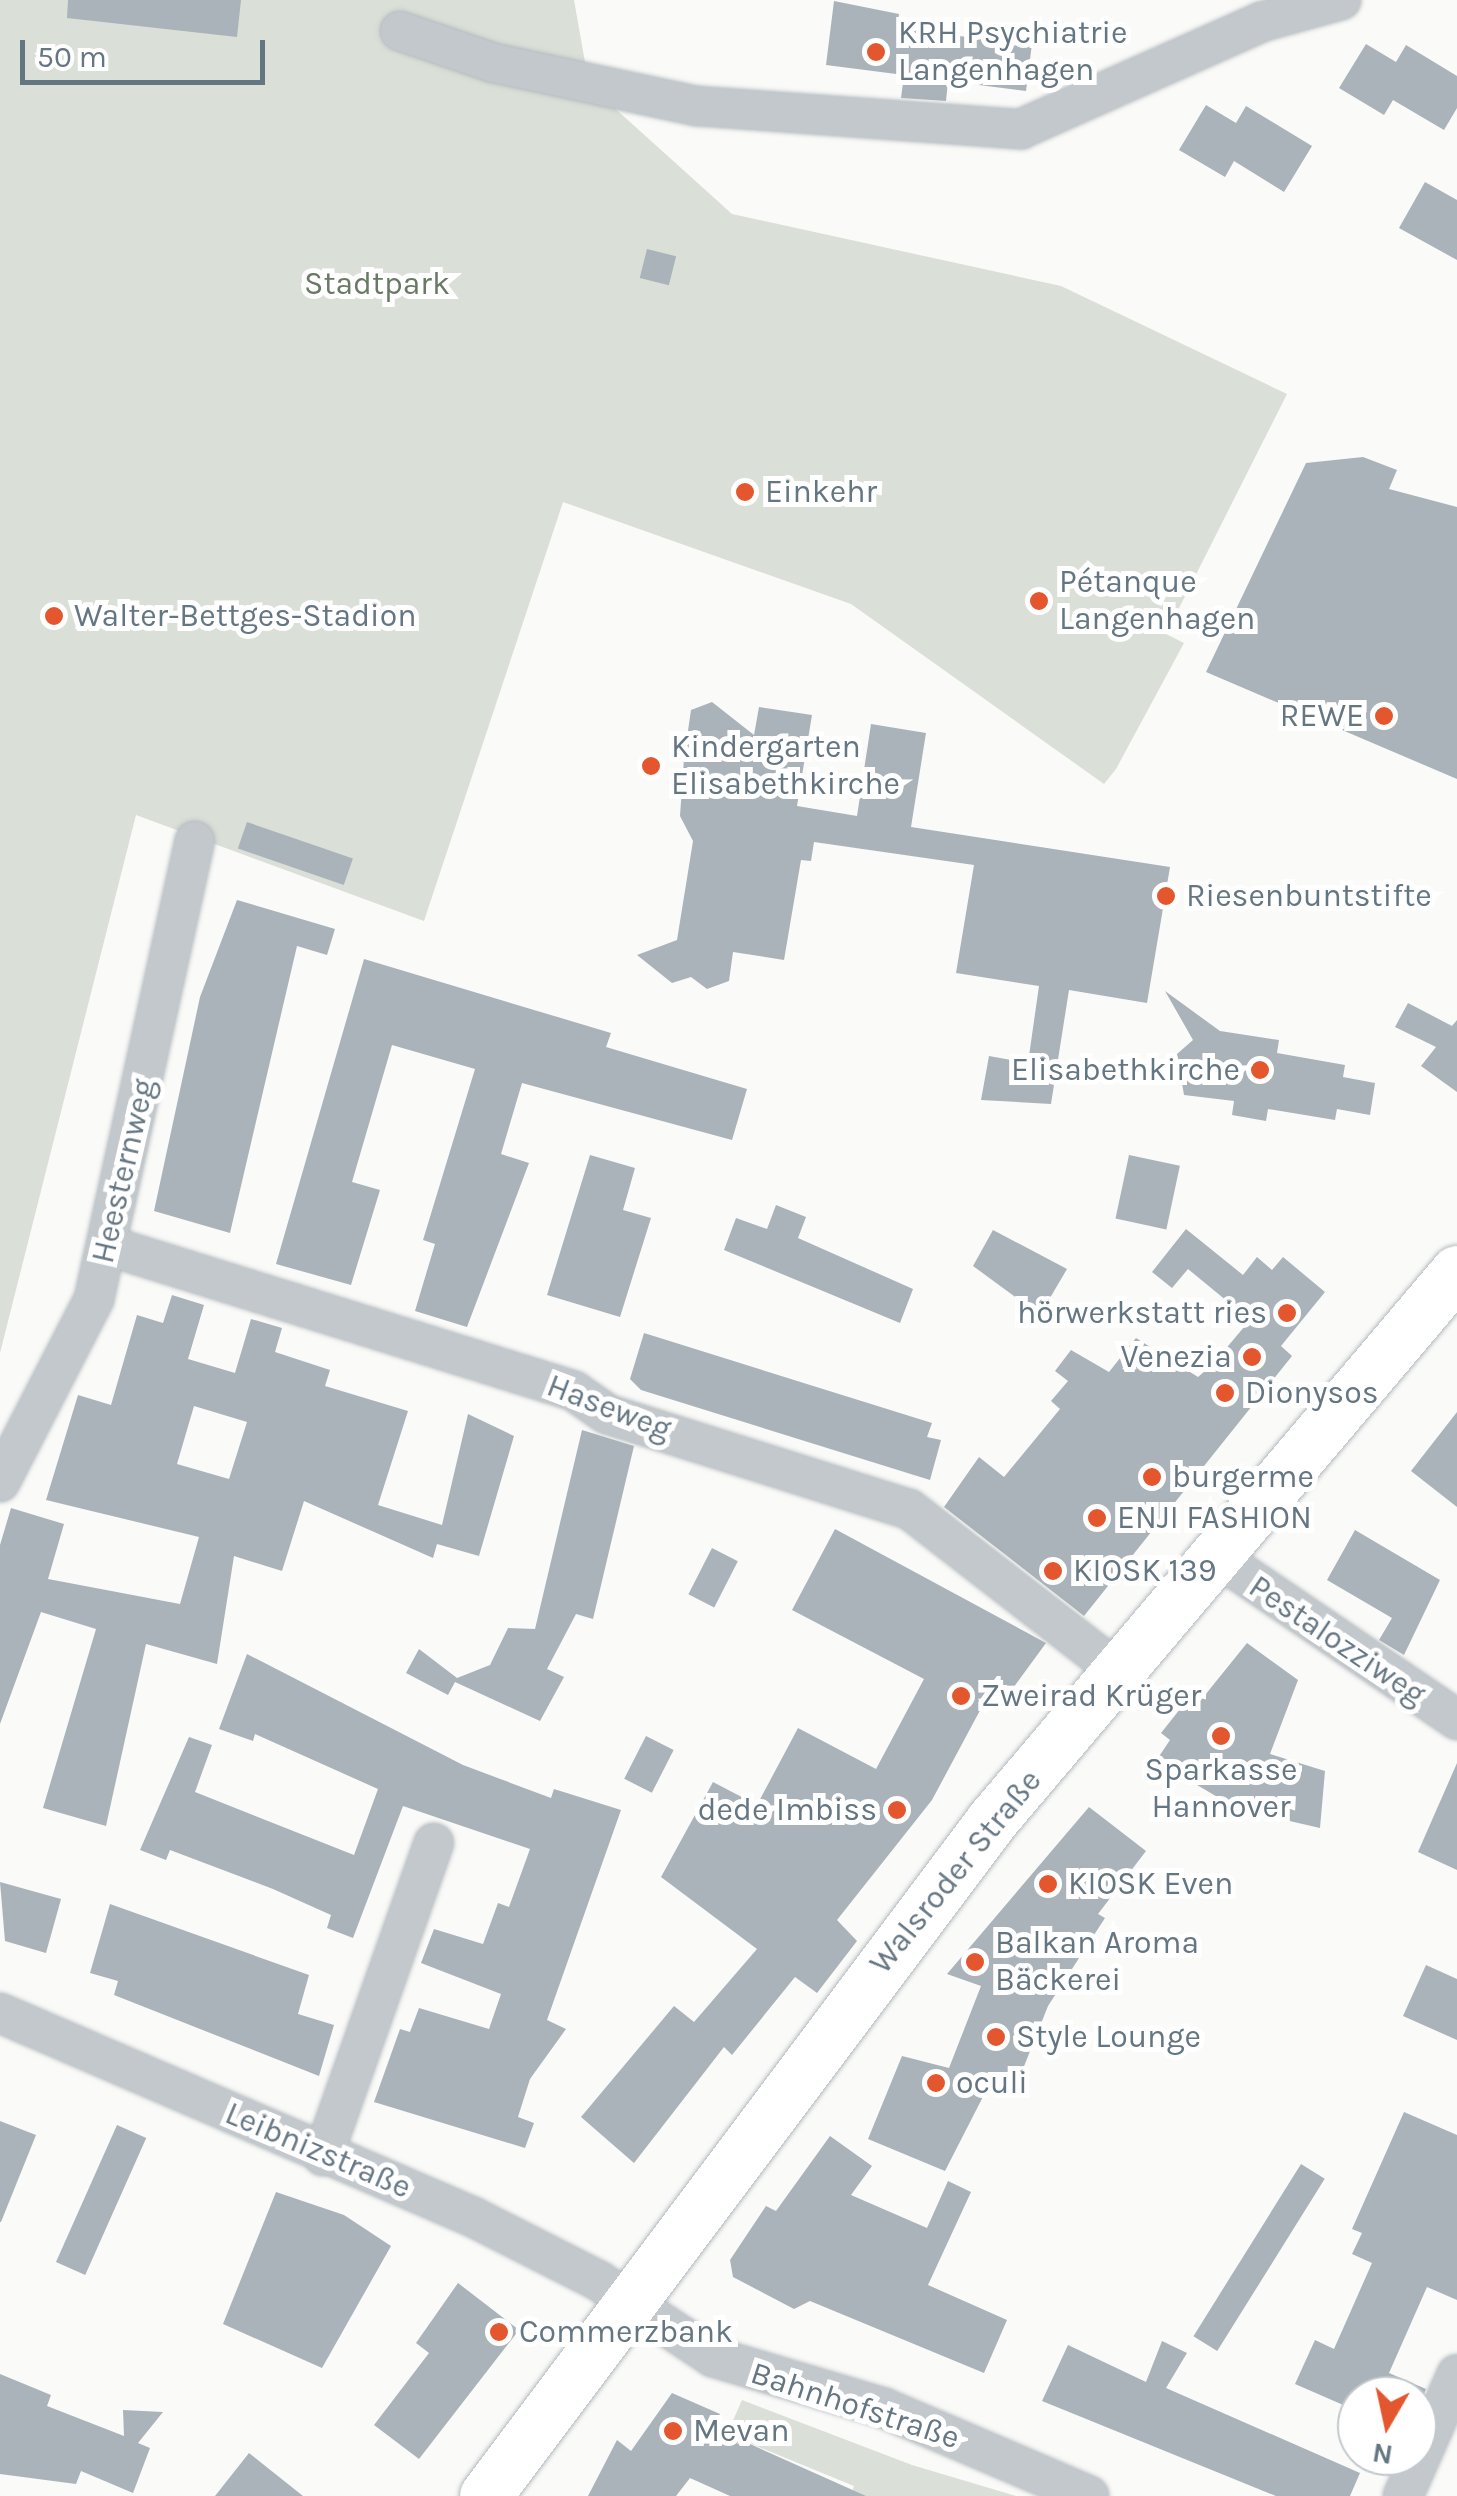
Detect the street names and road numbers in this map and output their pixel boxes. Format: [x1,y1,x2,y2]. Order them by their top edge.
street label: Heesternweg [84,1075,164,1267]
street label: Haseweg [541,1367,677,1449]
street label: Pestalozziweg [1241,1568,1433,1714]
street label: Walsroder Straße [862,1762,1050,1982]
street label: Leibnizstraße [219,2095,417,2207]
street label: Bahnhofstraße [746,2354,964,2458]

